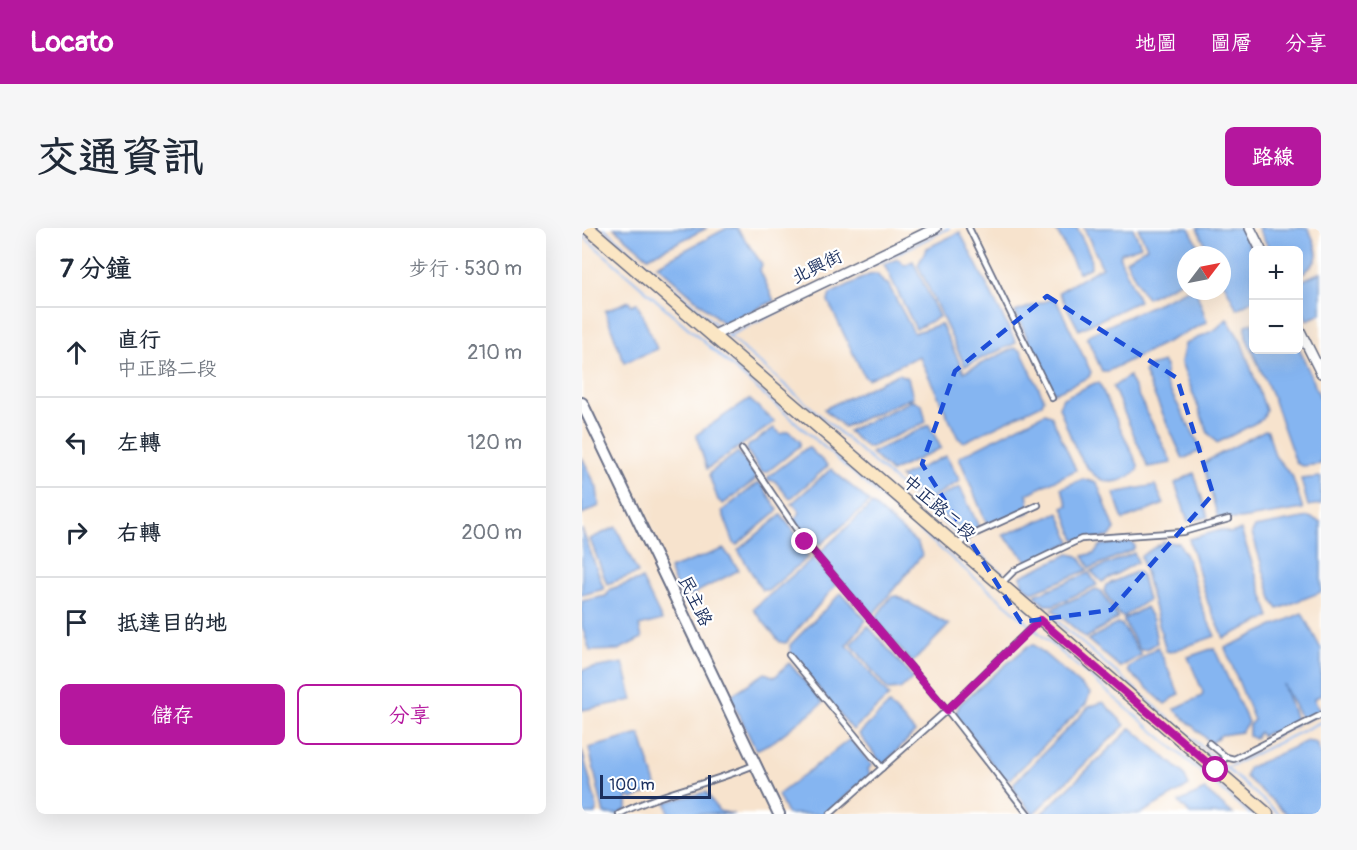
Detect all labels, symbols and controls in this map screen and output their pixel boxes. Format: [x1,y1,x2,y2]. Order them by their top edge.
text: Locato [30,25,114,60]
text: 地圖 [1135,30,1177,57]
text: 圖層 [1210,30,1252,57]
text: 分享 [1285,30,1327,57]
button: 路線 [1225,127,1321,186]
text: 交通資訊 [36,132,204,184]
street label: 北興街 [788,245,846,289]
north arrow [1177,246,1231,300]
map controls [1249,246,1303,354]
button: + [1249,246,1303,300]
text: 7 分鐘 [60,253,131,285]
text: 步行 · 530 m [409,256,522,281]
button: − [1249,300,1303,354]
text: 直行 [117,326,161,354]
icon: ahead [60,336,93,369]
text: 210 m [467,340,522,365]
text: 中正路二段 [117,356,217,381]
icon: left [60,426,93,459]
text: 左轉 [117,429,161,457]
text: 120 m [467,430,522,455]
street label: 中正路二段 [897,470,981,546]
icon: right [60,516,93,549]
text: 右轉 [117,519,161,547]
text: 200 m [461,520,522,545]
route end [791,528,817,554]
street label: 民主路 [673,572,717,630]
icon: arrive [60,606,93,639]
text: 抵達目的地 [117,609,227,637]
button: 儲存 [60,684,285,745]
button: 分享 [297,684,522,745]
route start [1202,756,1228,782]
scale bar [600,772,711,800]
text: 100 m [609,775,655,795]

